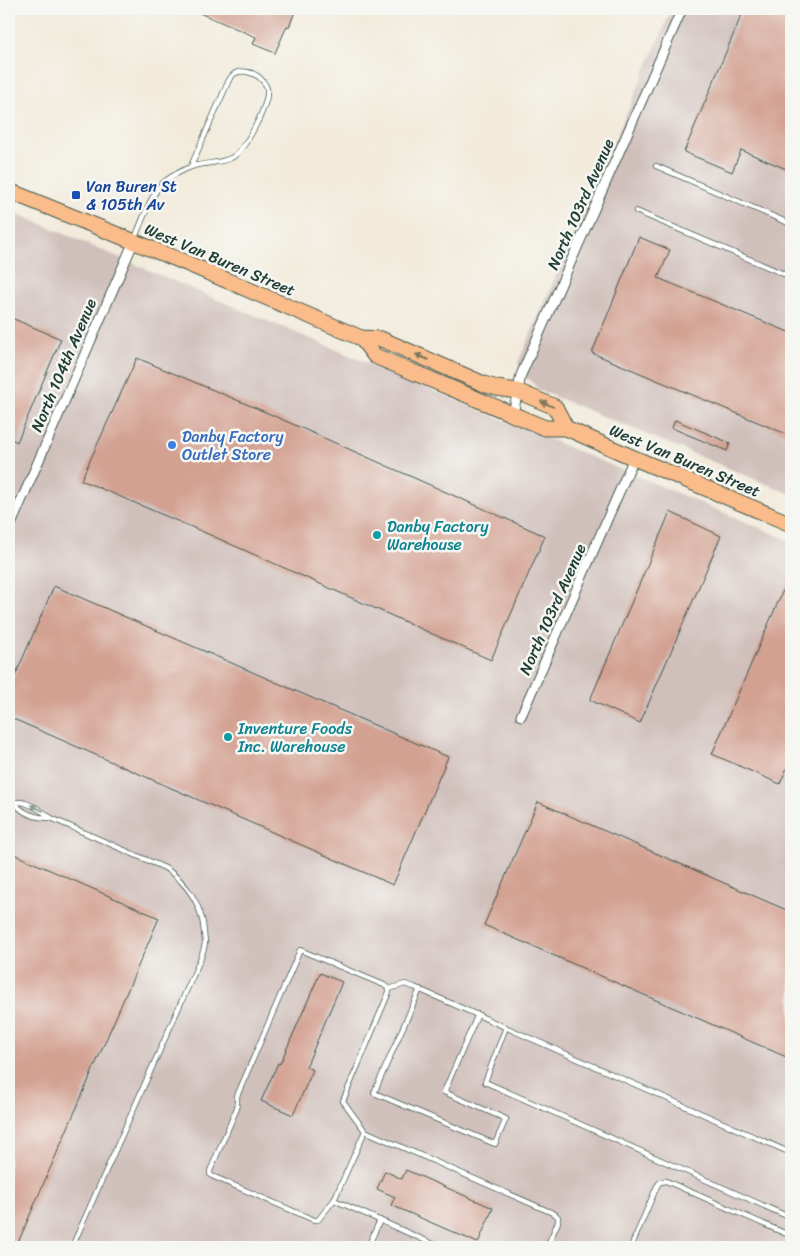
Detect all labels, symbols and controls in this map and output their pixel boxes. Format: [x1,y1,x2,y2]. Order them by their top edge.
street label: North 103rd Avenue [538,134,623,275]
place label: Van Buren St & 105th Av [86,172,177,219]
marker: Van Buren St & 105th Av [70,189,82,201]
street label: West Van Buren Street [140,214,300,304]
street label: North 104th Avenue [22,294,105,437]
one-way arrow [415,352,429,360]
one-way arrow [540,399,554,407]
street label: West Van Buren Street [605,415,765,505]
place label: Danby Factory Outlet Store [182,422,284,469]
marker: Danby Factory Outlet Store [166,439,178,451]
place label: Danby Factory Warehouse [387,512,489,559]
marker: Danby Factory Warehouse [371,529,383,541]
street label: North 103rd Avenue [510,539,595,680]
place label: Inventure Foods Inc. Warehouse [237,714,353,761]
marker: Inventure Foods Inc. Warehouse [222,731,234,743]
one-way arrow [30,804,44,812]

